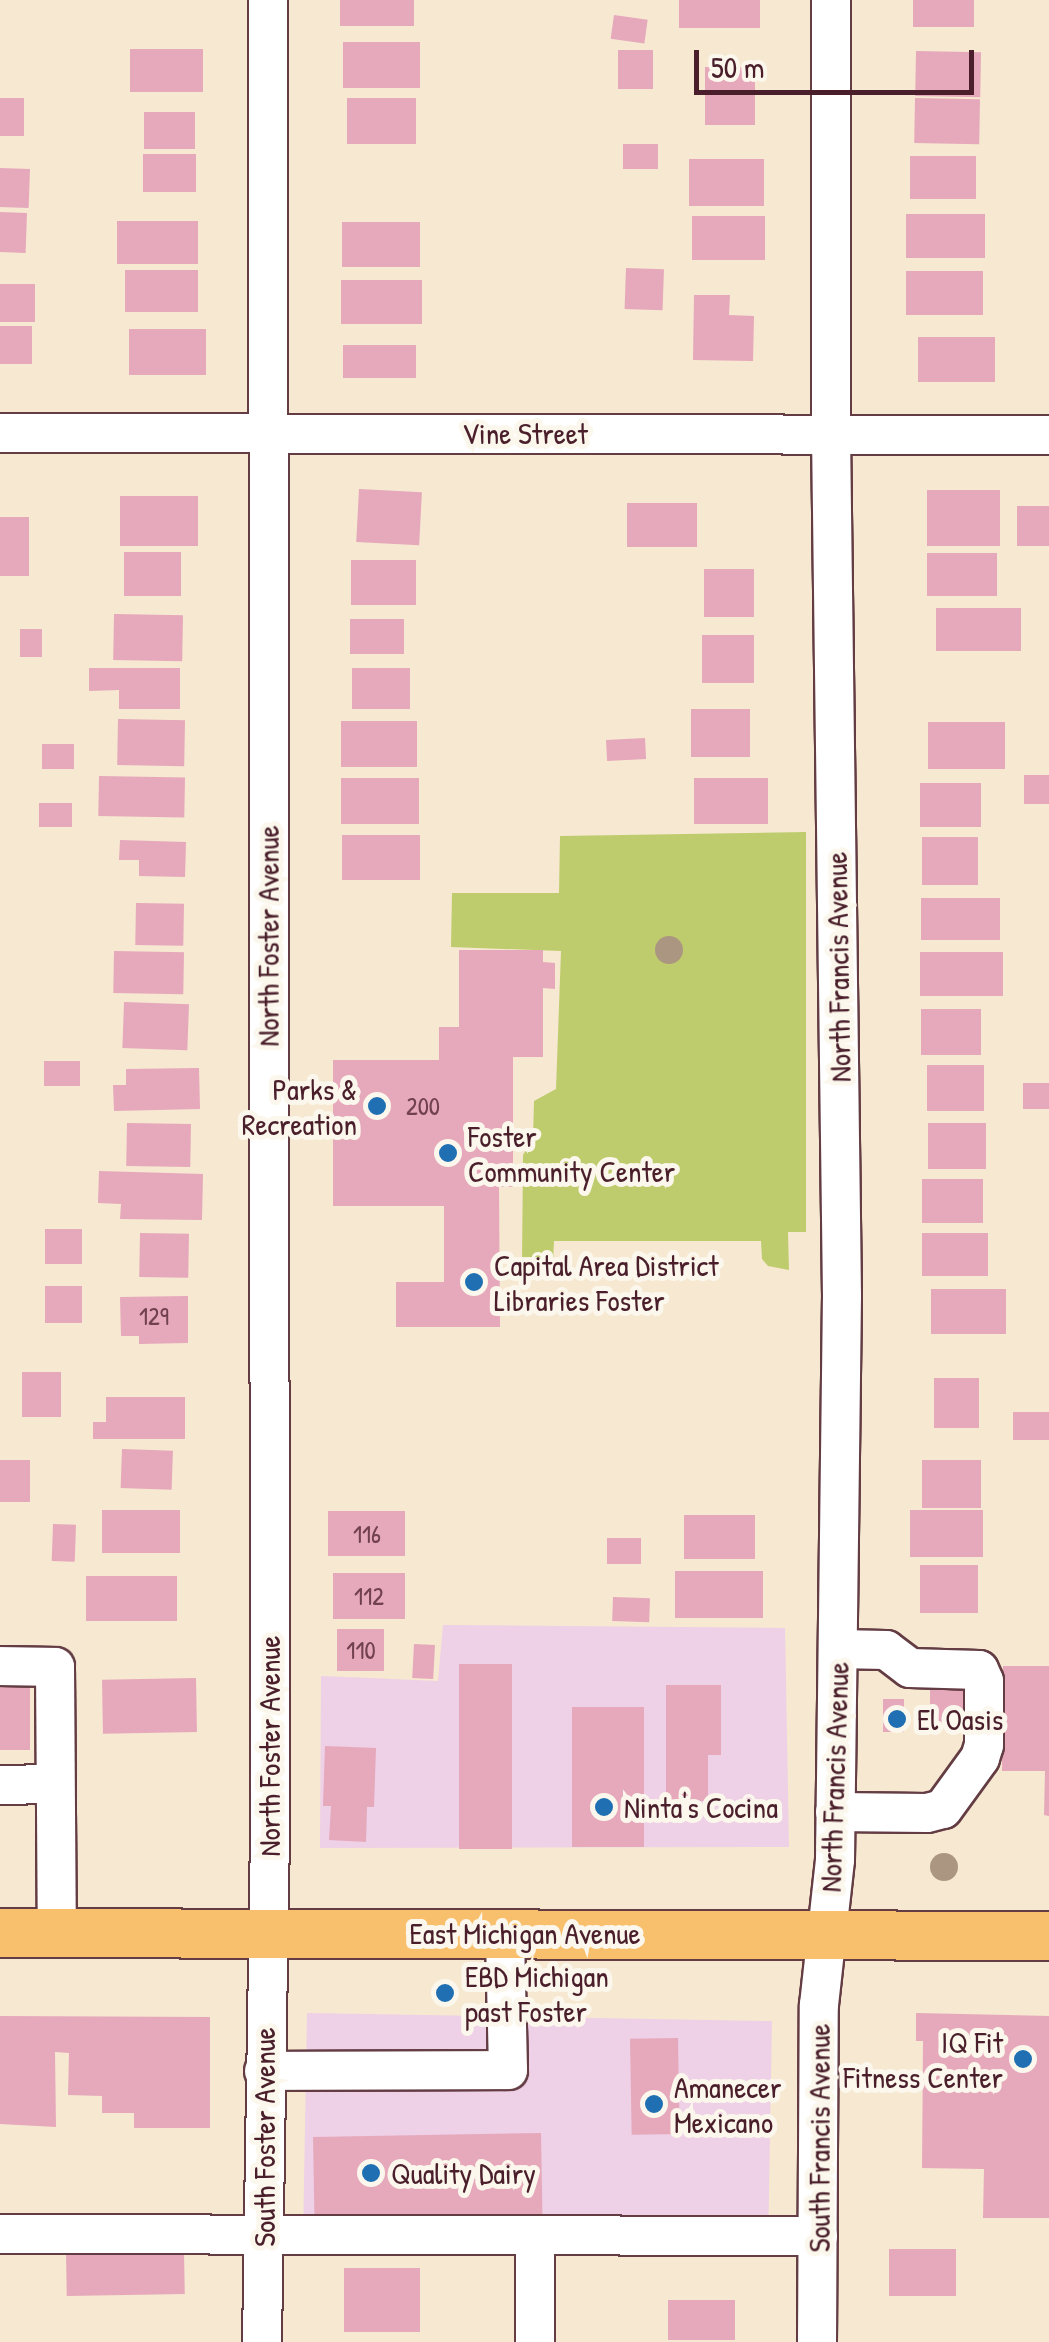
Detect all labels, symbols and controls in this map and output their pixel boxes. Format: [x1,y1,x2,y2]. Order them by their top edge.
scale bar [699,30,979,92]
text: 50 m [711,47,764,87]
street label: Vine Street [462,415,588,451]
street label: North Foster Avenue [250,825,286,1047]
street label: North Francis Avenue [818,851,858,1083]
place label: Parks & Recreation [242,1071,357,1142]
house number: 200 [406,1091,440,1121]
marker: Parks & Recreation [366,1095,388,1117]
place label: Foster Community Center [468,1118,675,1188]
marker: Foster Community Center [437,1142,459,1164]
place label: Capital Area District Libraries Foster [494,1247,719,1318]
marker: Capital Area District Libraries Foster [463,1271,485,1293]
house number: 129 [139,1301,169,1331]
house number: 116 [353,1519,381,1549]
house number: 112 [354,1581,384,1611]
street label: North Foster Avenue [251,1635,287,1857]
house number: 110 [346,1635,376,1665]
street label: North Francis Avenue [812,1661,856,1893]
place label: El Oasis [917,1701,1003,1737]
marker: El Oasis [886,1708,908,1730]
place label: Ninta's Cocina [624,1789,778,1825]
marker: Ninta's Cocina [593,1796,615,1818]
street label: East Michigan Avenue [410,1915,640,1951]
place label: EBD Michigan past Foster [465,1958,609,2028]
marker: EBD Michigan past Foster [434,1982,456,2004]
street label: South Francis Avenue [801,2024,837,2252]
place label: IQ Fit Fitness Center [843,2024,1003,2094]
street label: South Foster Avenue [246,2027,282,2247]
marker: IQ Fit Fitness Center [1012,2048,1034,2070]
place label: Amanecer Mexicano [674,2069,781,2140]
marker: Amanecer Mexicano [643,2093,665,2115]
place label: Quality Dairy [391,2155,536,2191]
marker: Quality Dairy [360,2162,382,2184]

